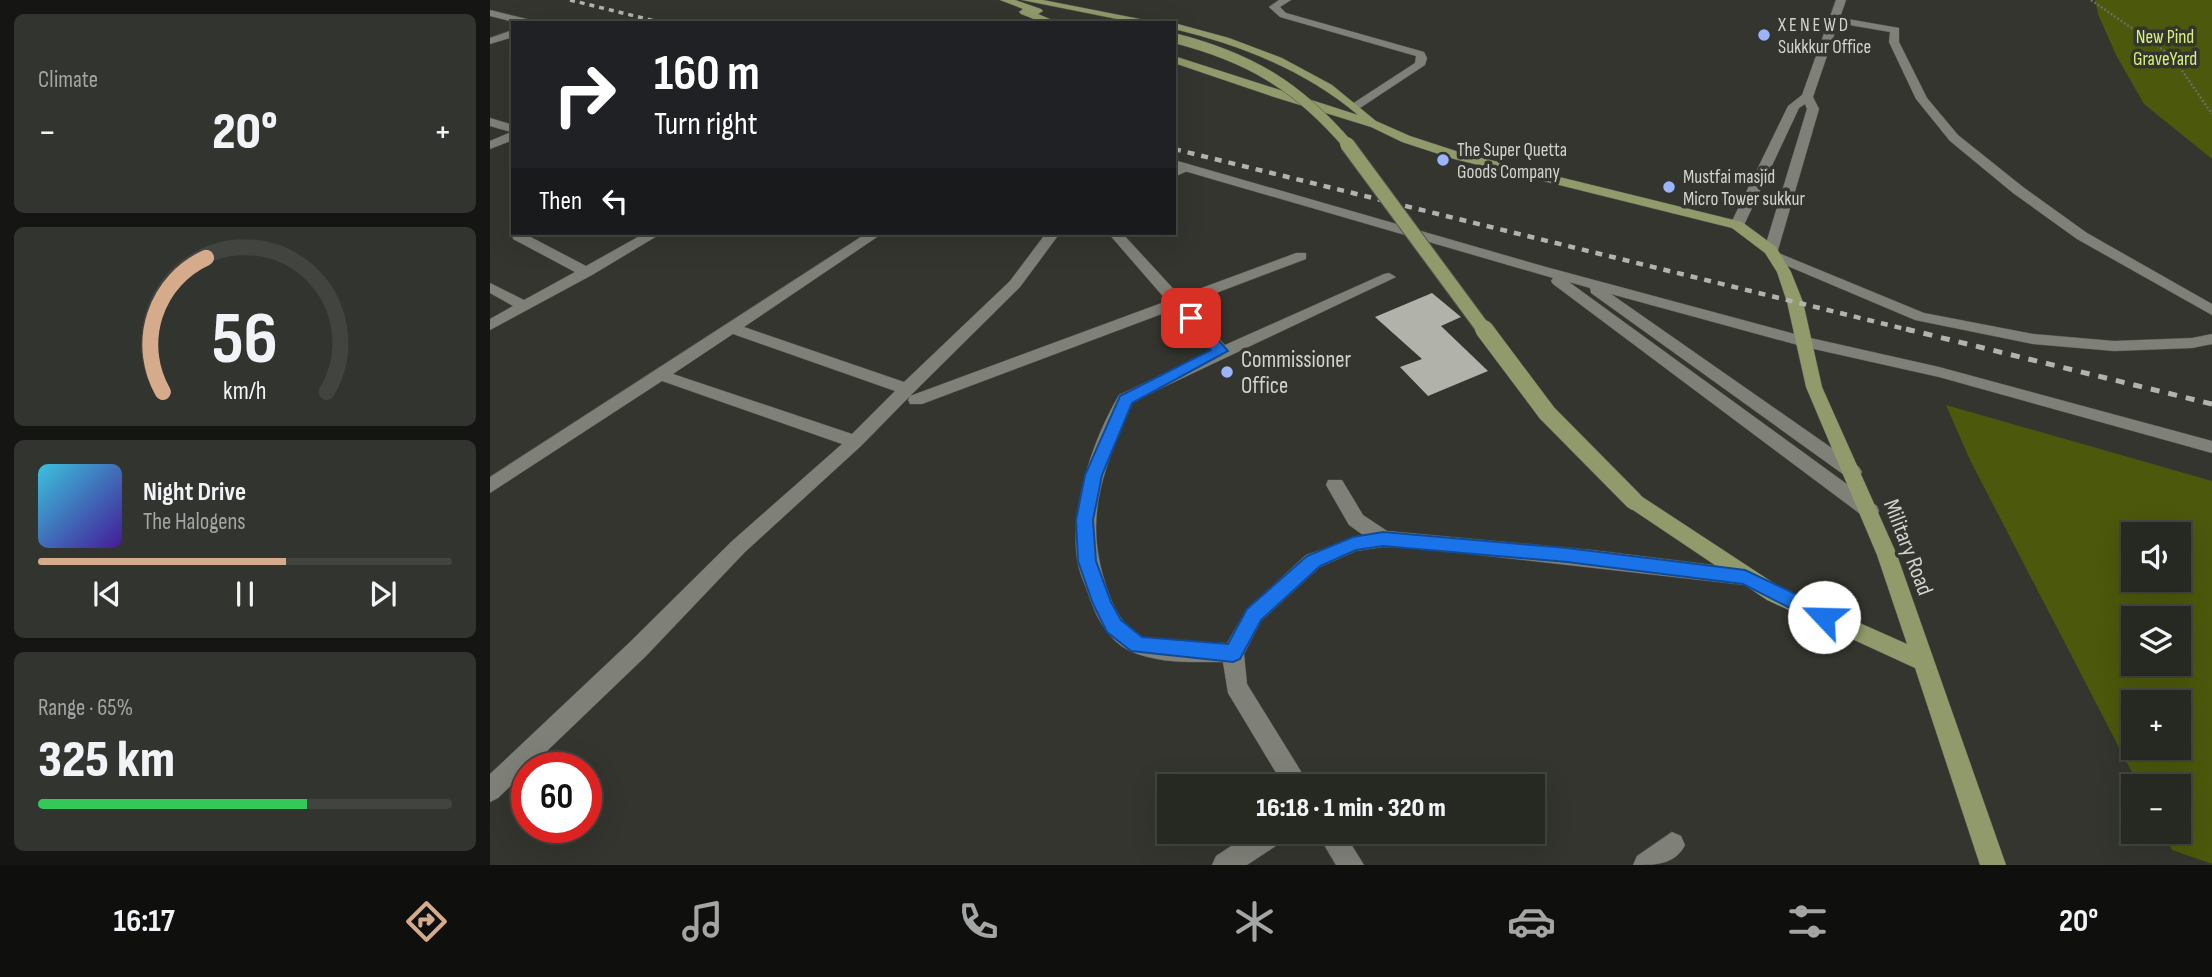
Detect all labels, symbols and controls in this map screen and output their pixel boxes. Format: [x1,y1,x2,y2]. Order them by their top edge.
place label: X E N E W D Sukkkur Office [1777,14,1871,59]
park label: New Pind GraveYard [2133,26,2197,71]
marker: X E N E W D Sukkkur Office [1756,27,1772,43]
text: 160 m [654,45,760,104]
icon: right [539,49,630,140]
text: Climate [38,66,98,94]
text: 20° [212,101,278,164]
text: Turn right [654,105,758,144]
text: − [38,110,57,155]
text: + [433,110,452,155]
place label: The Super Quetta Goods Company [1457,139,1567,184]
marker: The Super Quetta Goods Company [1435,152,1451,168]
place label: Mustfai masjid Micro Tower sukkur [1683,166,1806,211]
marker: Mustfai masjid Micro Tower sukkur [1661,179,1677,195]
icon: left [596,182,634,220]
text: Then [539,186,582,217]
pin [1161,288,1221,348]
text: 56 [212,297,278,385]
icon: arrive [1172,299,1210,337]
place label: Commissioner Office [1241,346,1351,400]
marker: Commissioner Office [1219,364,1235,380]
text: km/h [223,376,267,407]
text: Night Drive [143,477,246,508]
street label: Military Road [1877,495,1939,599]
text: The Halogens [143,508,246,536]
map controls [2121,522,2191,844]
button: sound [2121,522,2191,592]
icon: previous [88,575,126,613]
icon: pause [226,575,264,613]
icon: next [364,575,402,613]
position arrow [1787,580,1861,654]
button: layers [2121,606,2191,676]
button: + [2121,690,2191,760]
text: Range · 65% [38,694,133,722]
text: 325 km [38,729,175,792]
speed limit sign: 60 [511,752,602,843]
button: − [2121,774,2191,844]
text: 16:18 · 1 min · 320 m [1256,793,1446,824]
icon: directions [402,897,451,946]
icon: music [678,897,727,946]
icon: phone [954,897,1003,946]
icon: climate [1230,897,1279,946]
icon: car [1507,897,1556,946]
icon: filters [1783,897,1832,946]
text: 16:17 [114,902,175,941]
text: 20° [2059,902,2098,941]

